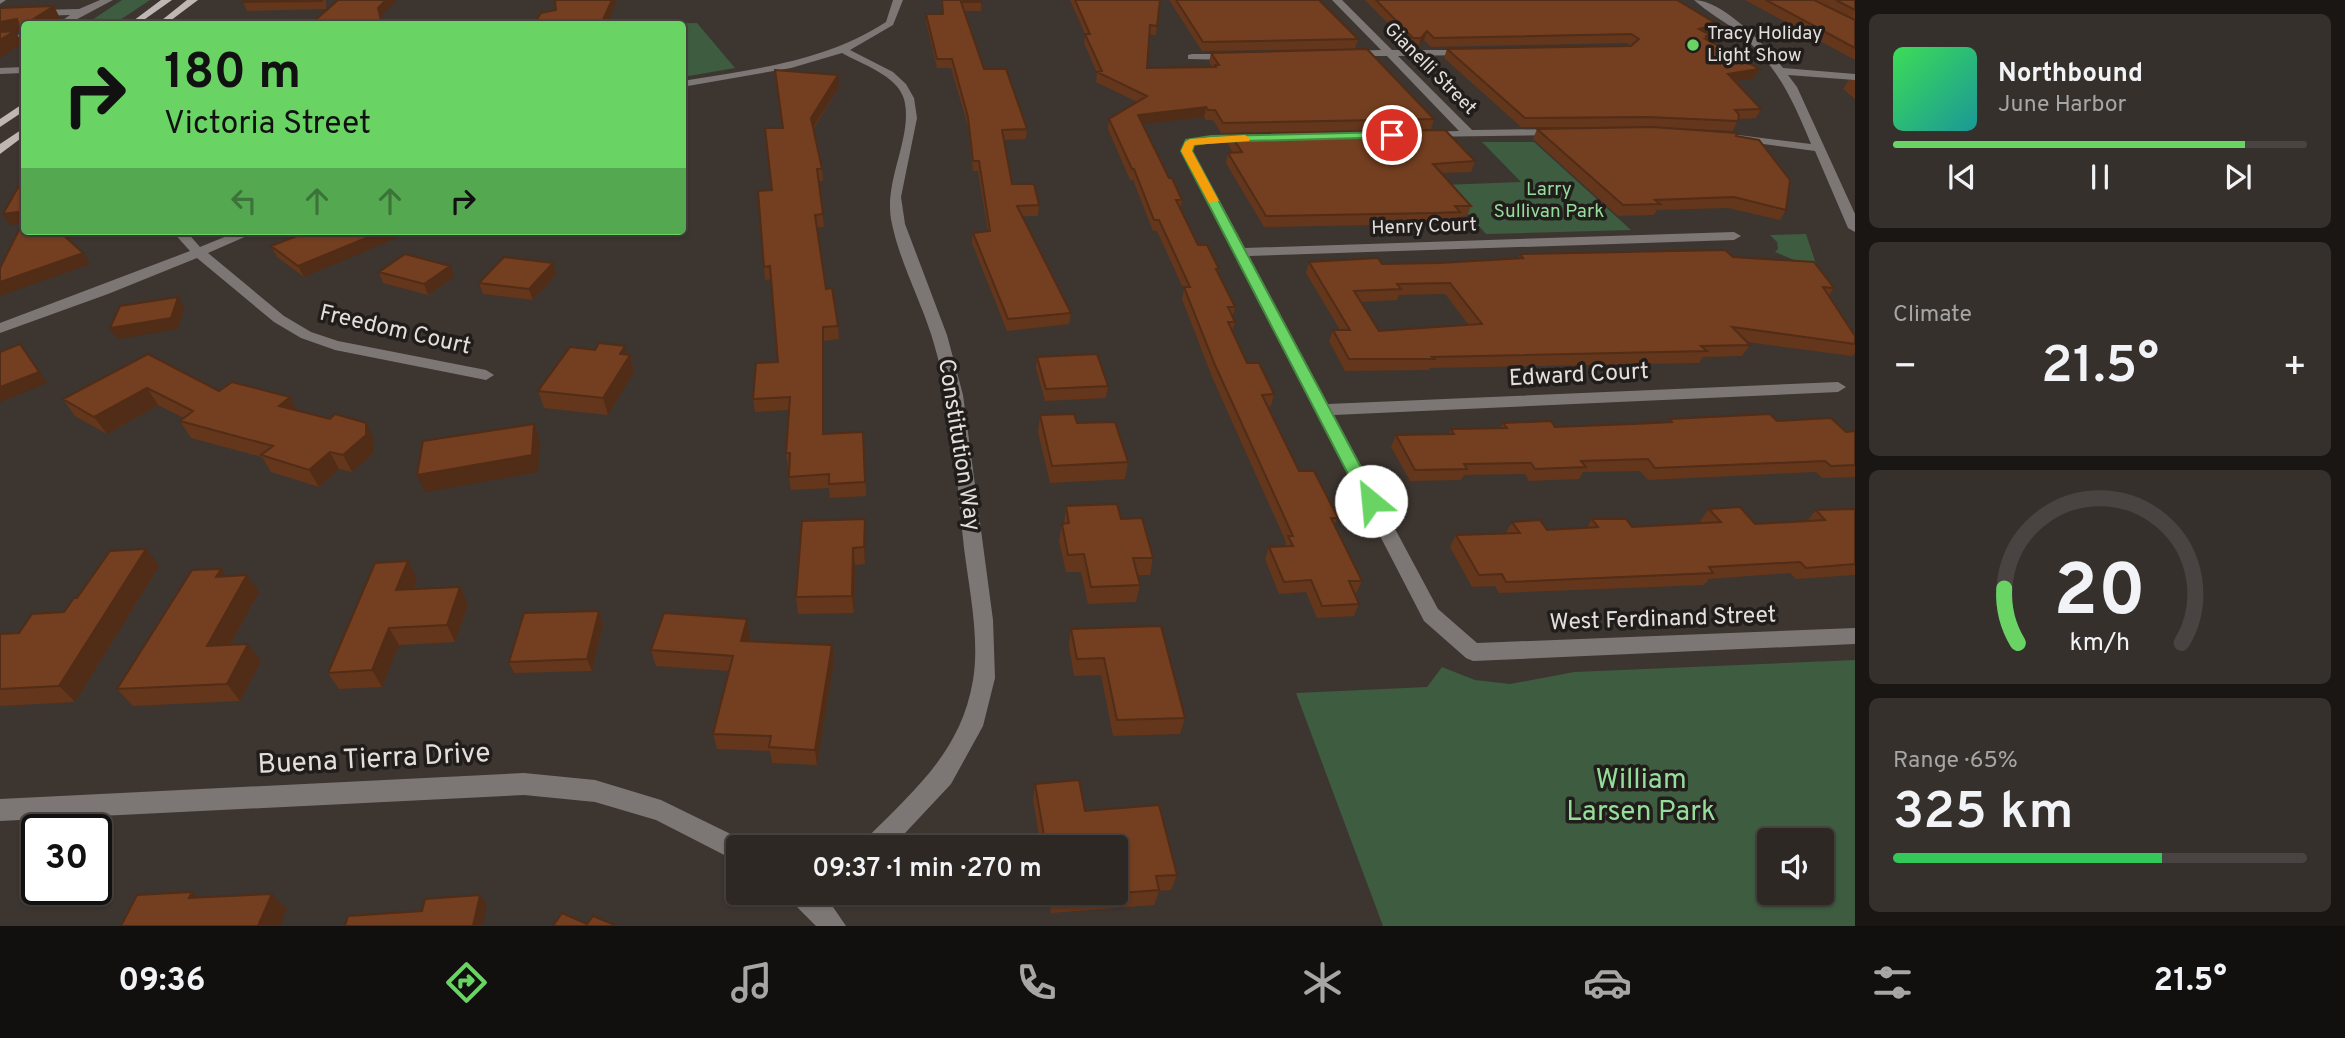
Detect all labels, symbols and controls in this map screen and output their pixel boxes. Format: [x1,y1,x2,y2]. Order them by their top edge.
street label: Gianelli Street [1379,18,1481,120]
place label: Tracy Holiday Light Show [1707,22,1822,68]
marker: Tracy Holiday Light Show [1685,37,1701,53]
text: 180 m [164,44,301,106]
icon: right [49,49,140,140]
text: Northbound [1998,58,2143,91]
text: June Harbor [1998,91,2126,120]
text: Victoria Street [164,105,371,145]
pin [1362,105,1422,165]
icon: arrive [1373,116,1411,154]
icon: previous [1943,158,1981,196]
icon: pause [2081,158,2119,196]
icon: next [2219,158,2257,196]
park label: Larry Sullivan Park [1494,178,1604,224]
icon: left [225,182,263,220]
icon: ahead [298,182,336,220]
icon: ahead [371,182,409,220]
icon: right [444,182,482,220]
street label: Henry Court [1371,213,1477,241]
street label: Freedom Court [316,299,474,363]
text: Climate [1893,301,1972,330]
text: 21.5° [2041,335,2159,401]
text: − [1893,344,1918,393]
text: + [2282,344,2307,393]
street label: Constitution Way [930,357,986,533]
street label: Edward Court [1508,358,1650,394]
position arrow [1334,464,1408,538]
text: 20 [2054,549,2146,641]
street label: West Ferdinand Street [1549,602,1777,638]
text: km/h [2070,628,2130,660]
street label: Buena Tierra Drive [257,736,491,784]
text: Range · 65% [1893,747,2018,776]
park label: William Larsen Park [1566,763,1716,831]
text: 325 km [1893,781,2073,847]
speed limit sign: 30 [21,814,112,905]
map controls [1757,828,1834,905]
button: sound [1757,828,1834,905]
text: 09:37 · 1 min · 270 m [812,853,1042,886]
icon: directions [442,958,491,1007]
icon: music [727,958,776,1007]
icon: phone [1012,958,1061,1007]
icon: climate [1298,958,1347,1007]
icon: car [1583,958,1632,1007]
icon: filters [1868,958,1917,1007]
text: 09:36 [118,962,205,1002]
text: 21.5° [2154,962,2227,1002]

